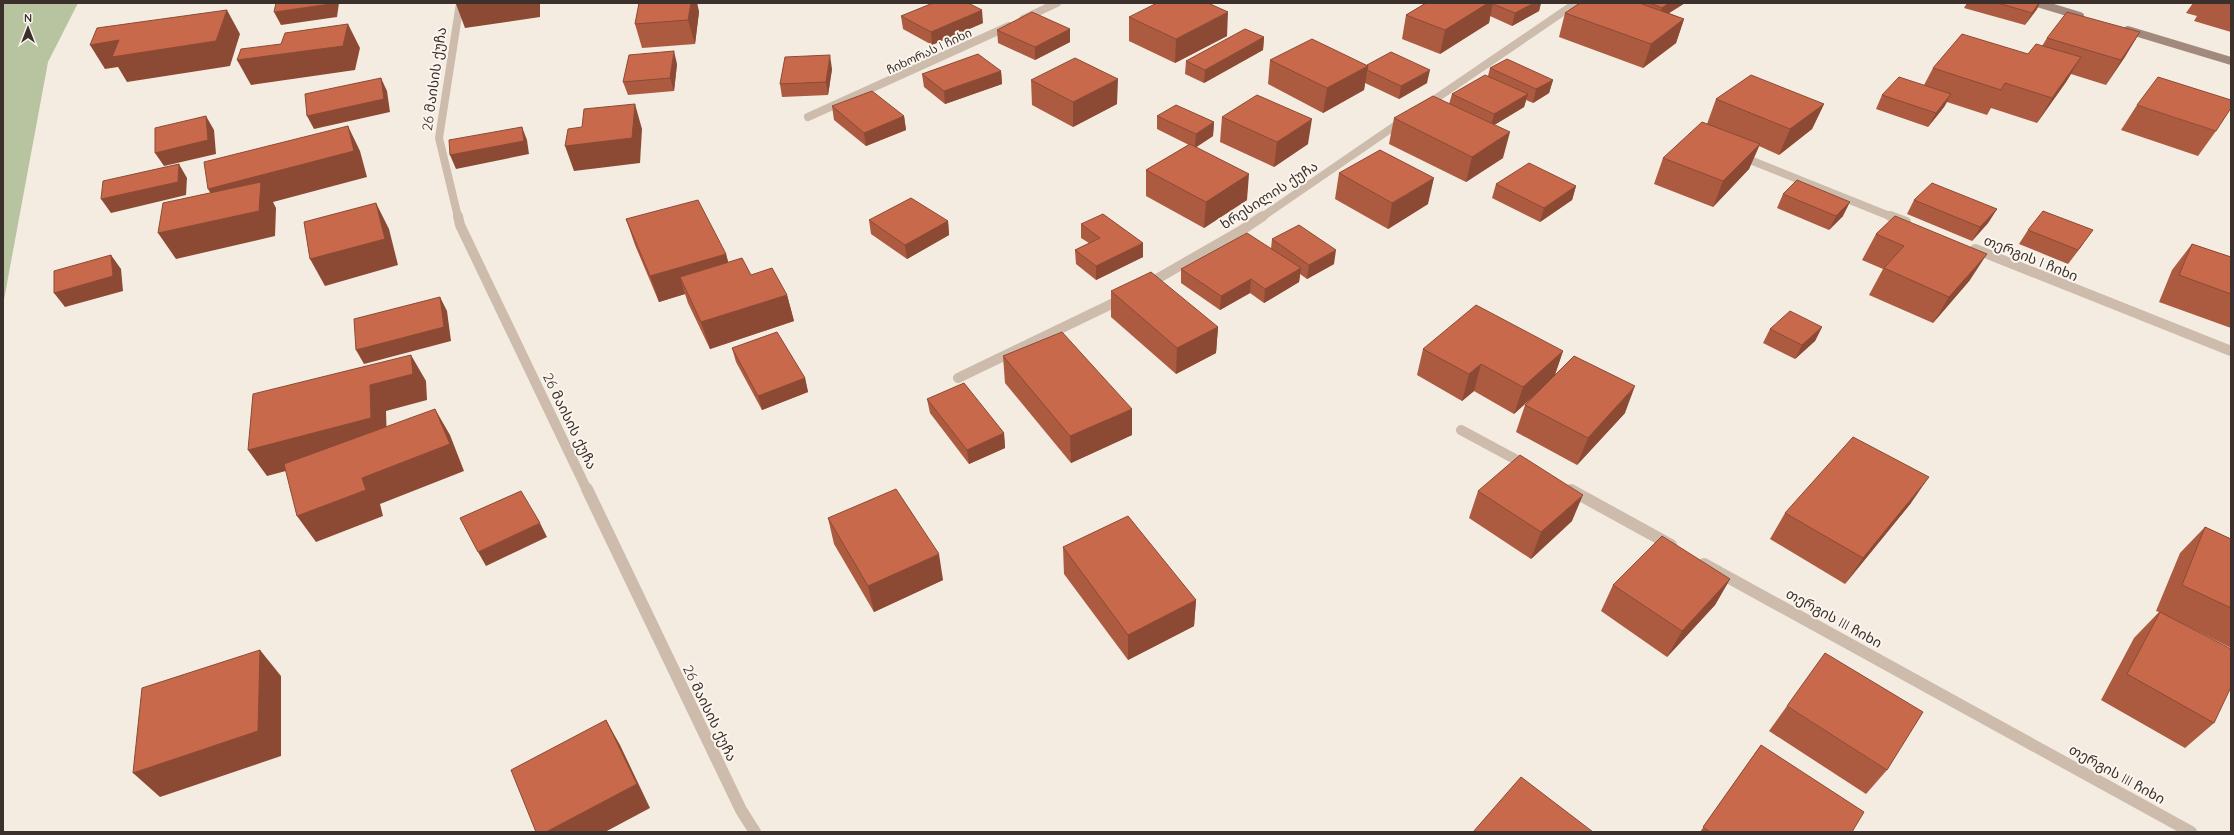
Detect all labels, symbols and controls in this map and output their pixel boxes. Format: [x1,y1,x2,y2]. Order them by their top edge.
north arrow [8,8,48,48]
text: N [24,11,32,25]
street label: ჩიხორას I ჩიხი [884,25,974,77]
street label: 26 მაისის ქუჩა [418,26,450,132]
street label: ხრესილის ქუჩა [1217,157,1321,233]
street label: თერგის I ჩიხი [1981,231,2081,285]
street label: 26 მაისის ქუჩა [539,370,601,472]
street label: თერგის III ჩიხი [1783,584,1885,652]
street label: 26 მაისის ქუჩა [679,662,741,764]
street label: თერგის III ჩიხი [2066,740,2168,808]

